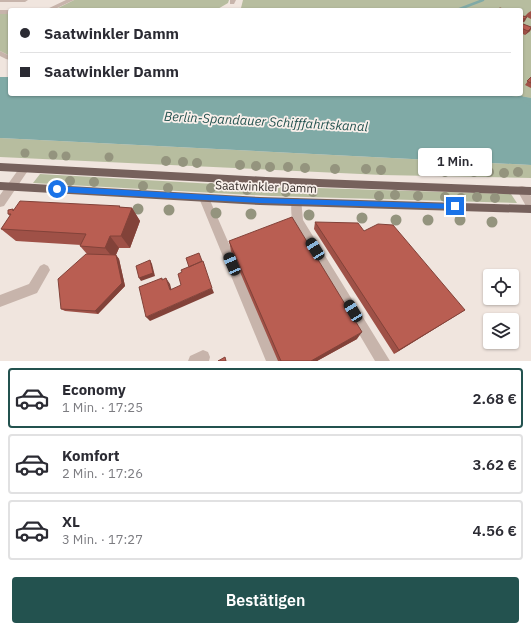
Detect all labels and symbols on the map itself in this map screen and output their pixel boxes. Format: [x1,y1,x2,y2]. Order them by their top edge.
water label: Berlin-Spandauer Schifffahrtskanal [164,108,369,135]
callout: 1 Min. [418,148,492,176]
street label: Saatwinkler Damm [215,177,317,196]
route start [48,180,66,198]
route end [446,197,464,215]
car [304,236,326,262]
car [222,251,242,277]
car [342,298,364,324]

